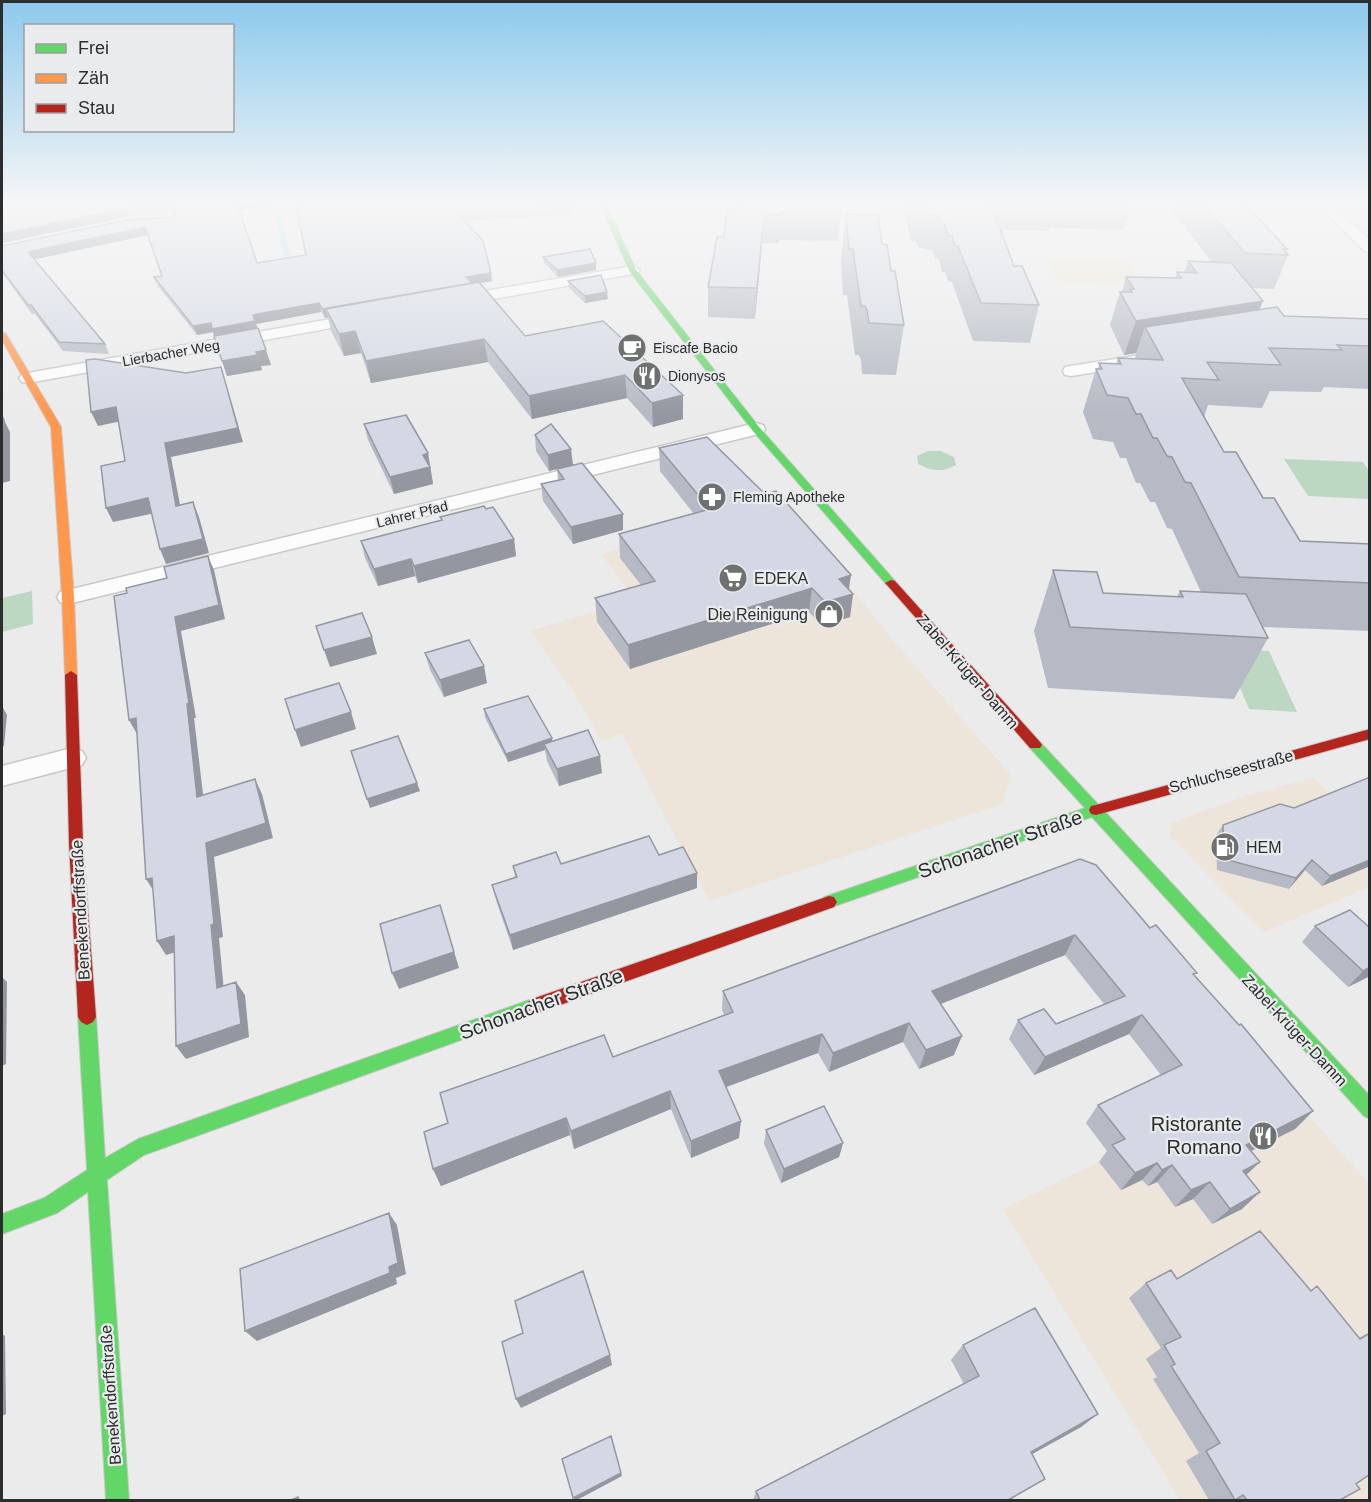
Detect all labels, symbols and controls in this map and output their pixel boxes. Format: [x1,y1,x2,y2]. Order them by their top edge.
legend [24,24,234,132]
text: Frei [78,38,109,58]
text: Zäh [78,68,109,88]
text: Stau [78,98,115,118]
cafe icon: Eiscafe Bacio [616,332,648,364]
street label: Lierbacher Weg [121,337,221,369]
place label: Eiscafe Bacio [653,340,738,356]
restaurant icon: Dionysos [631,360,663,392]
place label: Dionysos [668,368,726,384]
pharmacy icon: Fleming Apotheke [696,481,728,513]
place label: Fleming Apotheke [733,489,845,505]
street label: Lahrer Pfad [375,497,449,531]
supermarket icon: EDEKA [717,562,749,594]
place label: EDEKA [754,570,809,587]
shop icon: Die Reinigung [813,598,845,630]
place label: Die Reinigung [707,606,808,623]
street label: Zabel-Krüger-Damm [913,611,1022,732]
street label: Schluchseestraße [1167,747,1295,796]
street label: Schonacher Straße [915,806,1085,882]
fuel station icon: HEM [1209,831,1241,863]
street label: Benekendorffstraße [68,839,93,980]
place label: HEM [1246,839,1282,856]
street label: Schonacher Straße [456,964,626,1044]
street label: Zabel-Krüger-Damm [1239,971,1351,1089]
place label: Ristorante Romano [1151,1113,1242,1158]
restaurant icon: Ristorante Romano [1247,1120,1279,1152]
street label: Benekendorffstraße [97,1324,124,1466]

